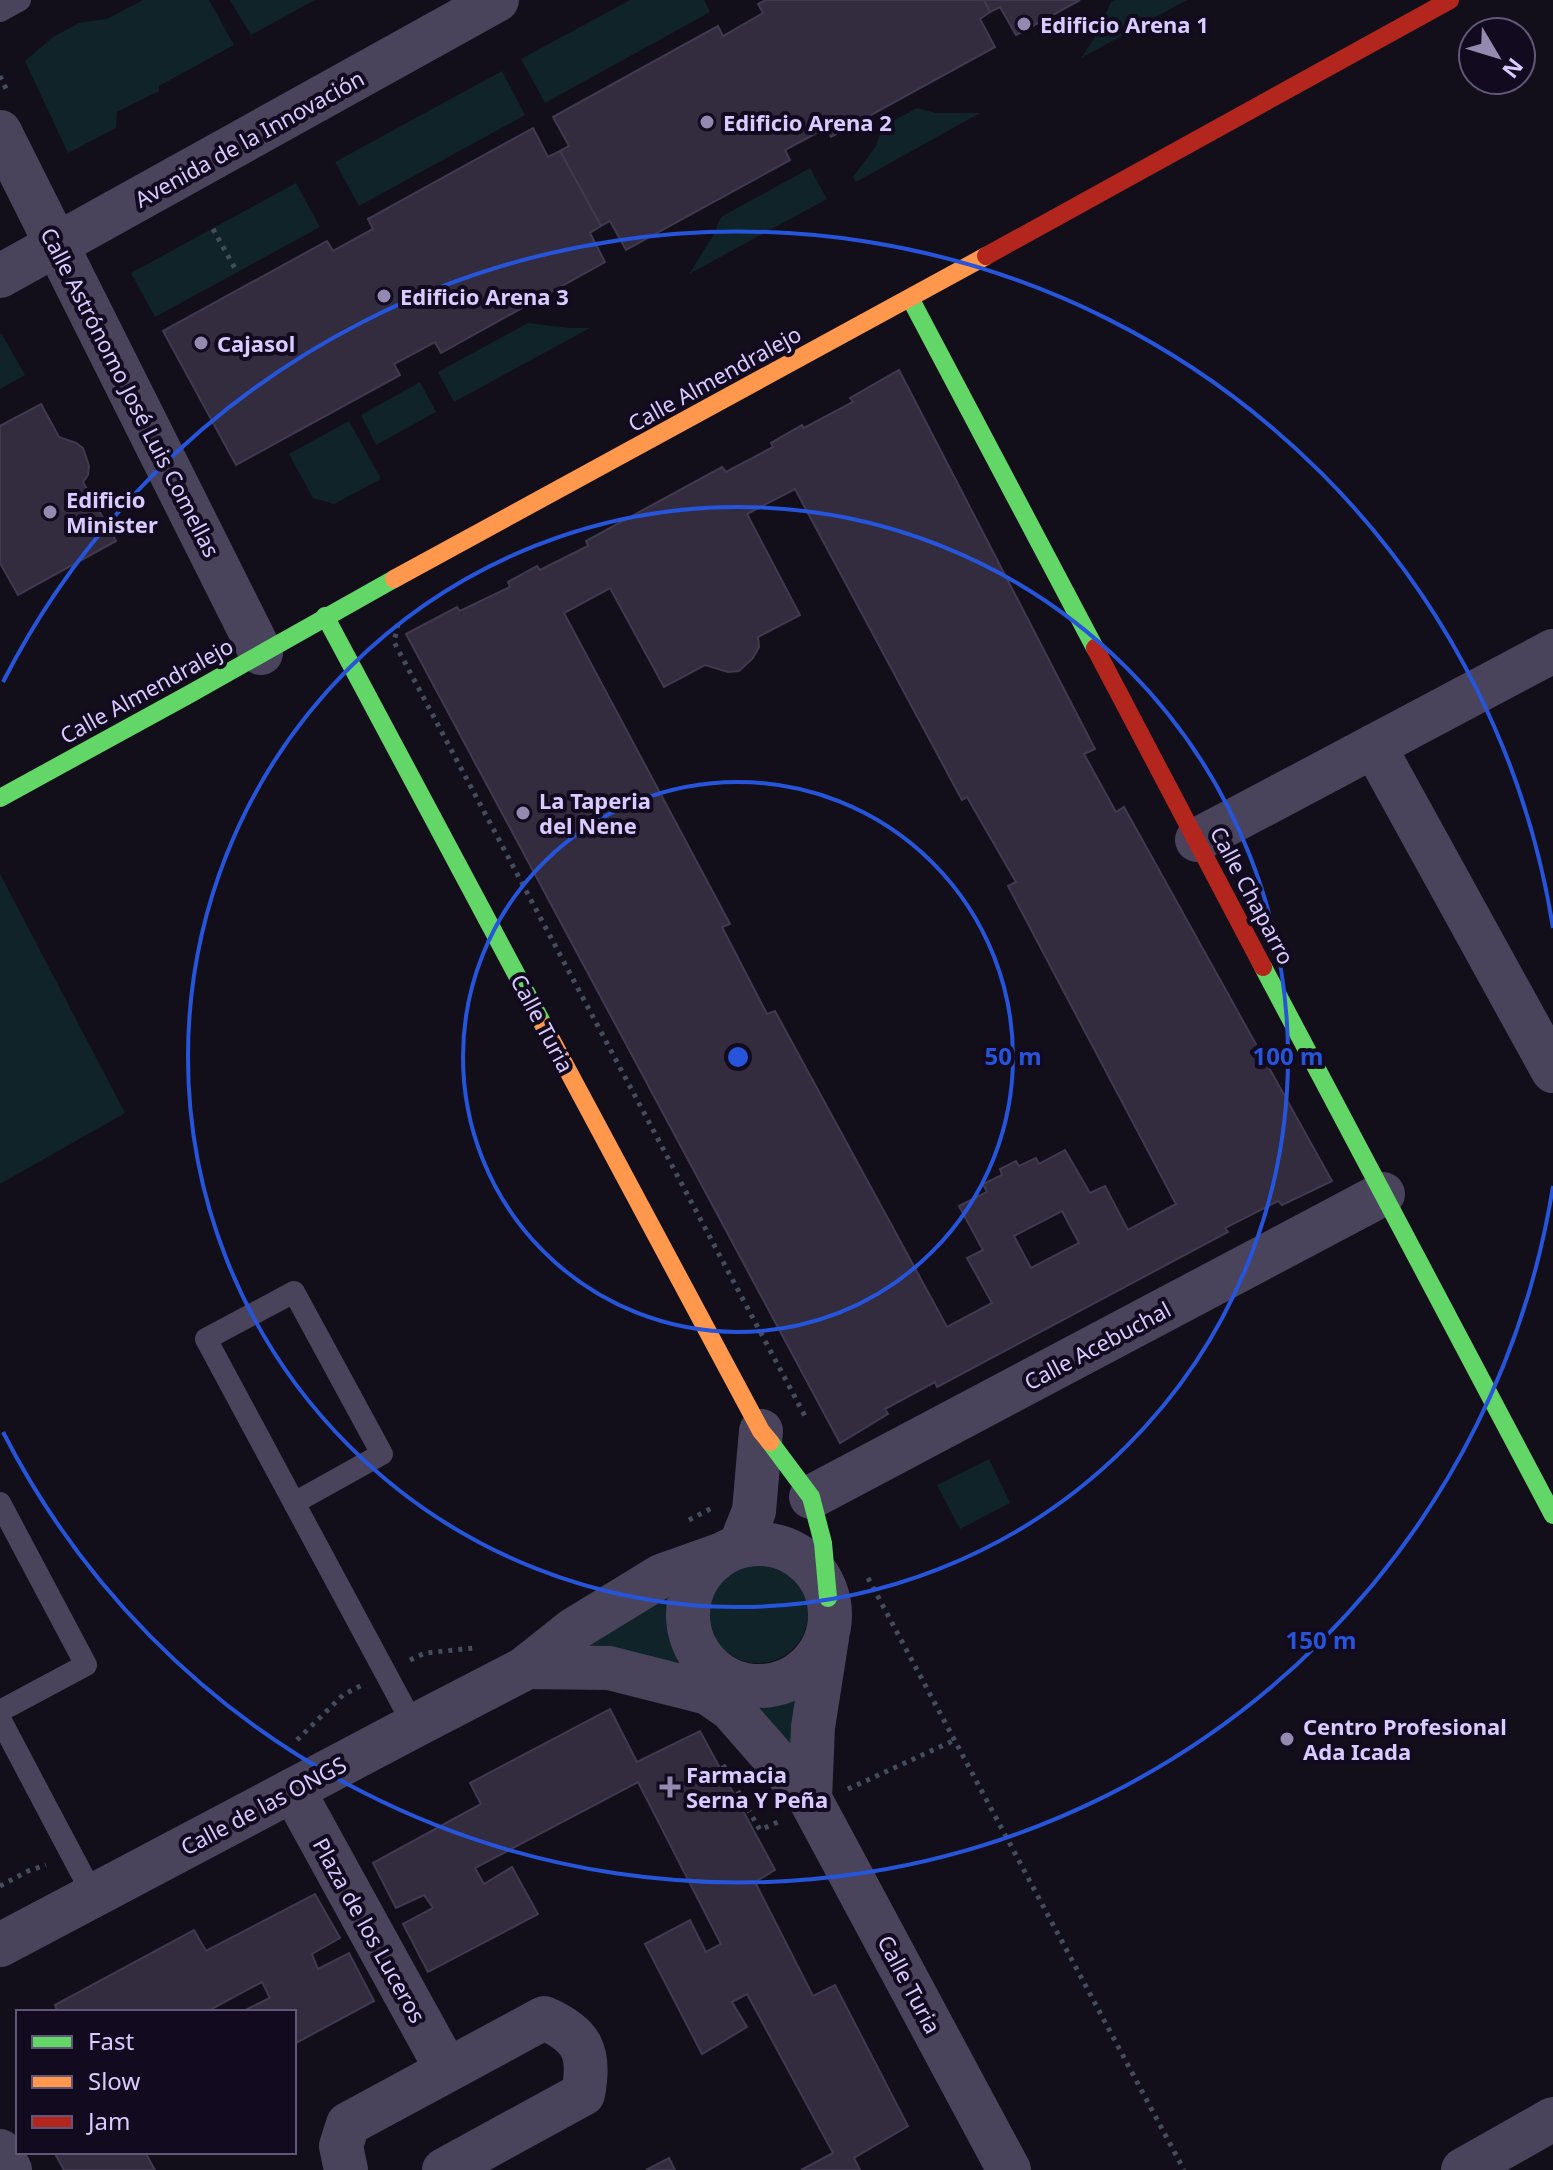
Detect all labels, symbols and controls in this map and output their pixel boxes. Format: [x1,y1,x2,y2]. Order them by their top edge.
place label: Edificio Arena 1 [1040,9,1209,39]
marker: Edificio Arena 1 [1015,15,1033,33]
north arrow [1457,16,1537,96]
text: N [1496,53,1531,85]
street label: Avenida de la Innovación [129,62,369,214]
place label: Edificio Arena 2 [723,107,892,137]
marker: Edificio Arena 2 [698,113,716,131]
street label: Calle Astrónomo José Luis Comellas [35,222,227,562]
place label: Edificio Arena 3 [400,281,569,311]
marker: Edificio Arena 3 [375,287,393,305]
street label: Calle Almendralejo [622,318,806,438]
place label: Cajasol [217,328,295,358]
marker: Cajasol [192,334,210,352]
place label: Edificio Minister [66,484,158,539]
marker: Edificio Minister [41,503,59,521]
street label: Calle Almendralejo [54,630,238,750]
place label: La Taperia del Nene [539,785,651,840]
marker: La Taperia del Nene [514,804,532,822]
street label: Calle Chaparro [1204,821,1302,969]
street label: Calle Turia [505,968,581,1078]
text: 50 m [984,1039,1042,1072]
text: 100 m [1253,1039,1323,1072]
centre of rings [724,1043,752,1071]
street label: Calle Acebuchal [1018,1294,1176,1396]
text: 150 m [1286,1623,1356,1656]
place label: Centro Profesional Ada Icada [1303,1711,1507,1766]
marker: Centro Profesional Ada Icada [1278,1730,1296,1748]
street label: Calle de las ONGS [175,1749,351,1861]
place label: Farmacia Serna Y Peña [686,1759,828,1814]
marker: Farmacia Serna Y Peña [661,1778,679,1796]
street label: Plaza de los Luceros [307,1832,433,2028]
street label: Calle Turia [872,1929,948,2039]
legend [16,2010,296,2154]
text: Fast [88,2024,134,2057]
text: Slow [88,2064,140,2097]
text: Jam [86,2104,130,2137]

